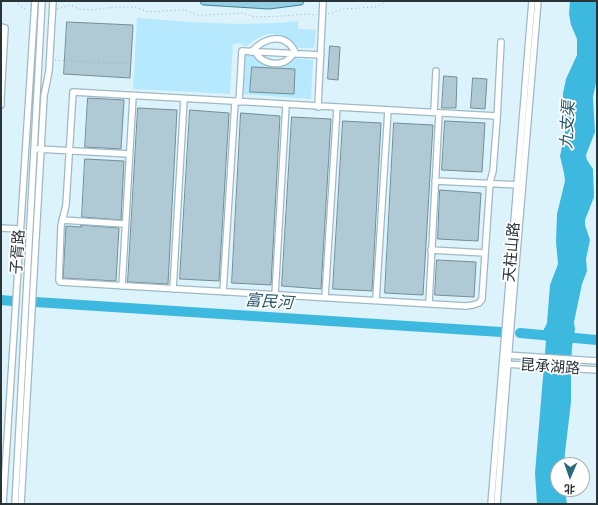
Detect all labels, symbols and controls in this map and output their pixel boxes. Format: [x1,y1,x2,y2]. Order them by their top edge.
water label: 九支渠 [557,101,579,149]
street label: 天柱山路 [500,221,524,283]
street label: 子胥路 [7,229,29,275]
water label: 富民河 [244,291,294,313]
street label: 昆承湖路 [519,356,581,378]
north arrow [550,457,590,497]
text: 北 [564,483,575,494]

